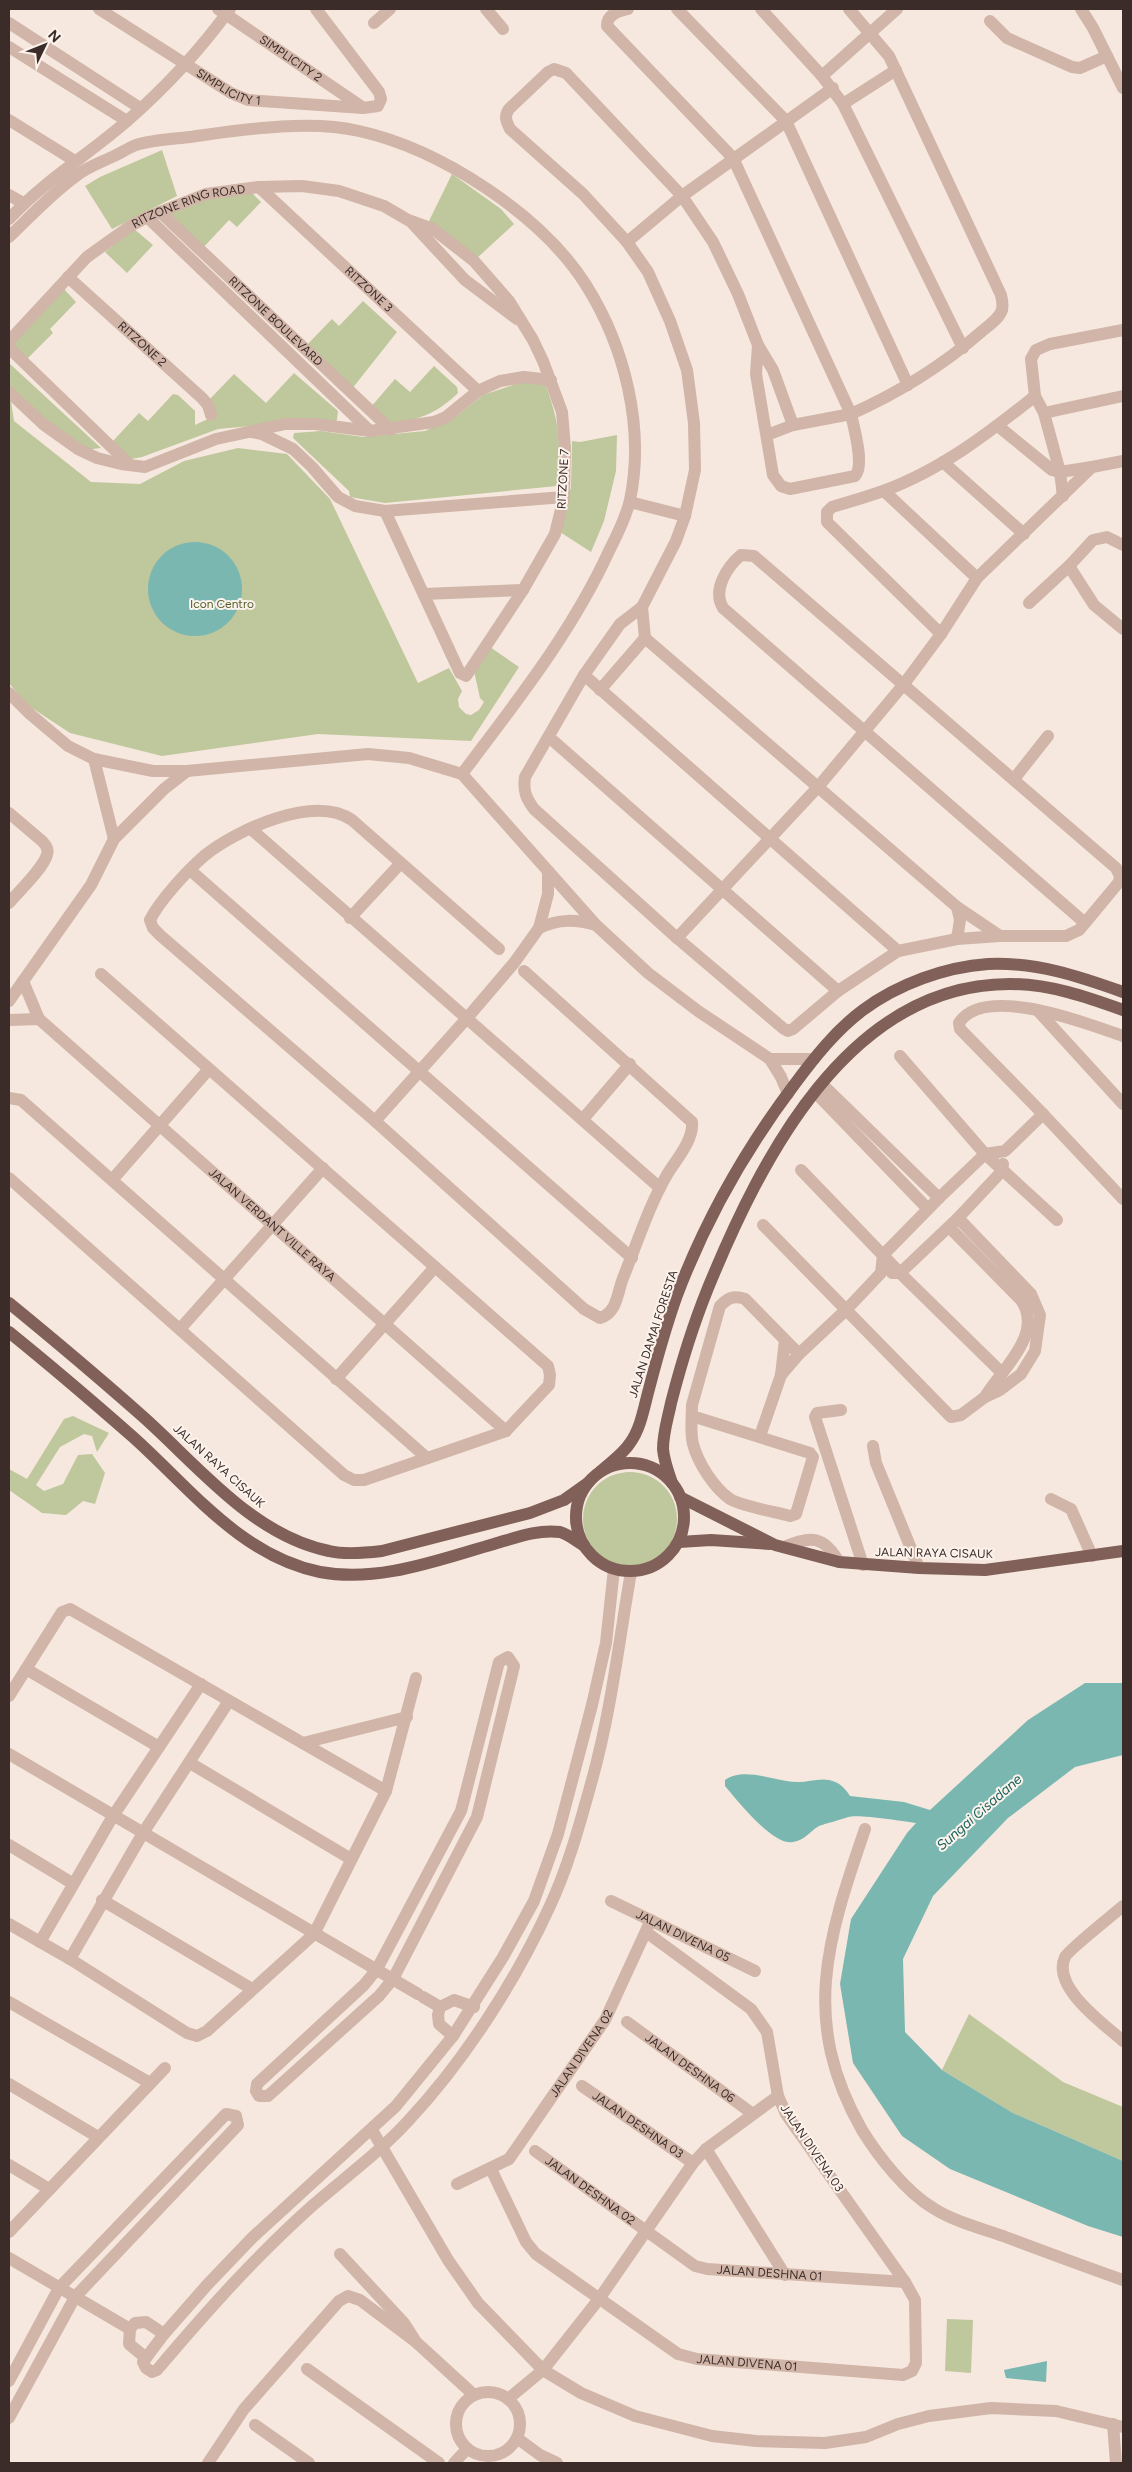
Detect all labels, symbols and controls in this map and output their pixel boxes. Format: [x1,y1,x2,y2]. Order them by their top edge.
north arrow [20,20,70,70]
text: N [44,27,64,46]
street label: SIMPLICITY 2 [257,32,325,85]
street label: SIMPLICITY 1 [194,66,261,108]
street label: RITZONE RING ROAD [129,182,246,231]
street label: RITZONE 3 [342,264,396,315]
street label: RITZONE BOULEVARD [226,273,326,369]
street label: RITZONE 2 [115,319,169,369]
street label: RITZONE 7 [554,448,572,509]
park label: Icon Centro [190,597,254,611]
street label: JALAN VERDANT VILLE RAYA [206,1165,338,1284]
street label: JALAN DAMAI FORESTA [626,1268,680,1400]
street label: JALAN RAYA CISAUK [170,1421,268,1511]
street label: JALAN RAYA CISAUK [875,1545,994,1561]
water label: Sungai Cisadane [933,1770,1026,1854]
street label: JALAN DIVENA 05 [634,1907,732,1965]
street label: JALAN DIVENA 02 [547,2007,616,2100]
street label: JALAN DESHNA 06 [642,2031,738,2105]
street label: JALAN DESHNA 03 [590,2088,686,2161]
street label: JALAN DIVENA 03 [778,2102,846,2194]
street label: JALAN DESHNA 02 [542,2154,638,2228]
street label: JALAN DESHNA 01 [716,2263,823,2284]
street label: JALAN DIVENA 01 [696,2352,798,2374]

